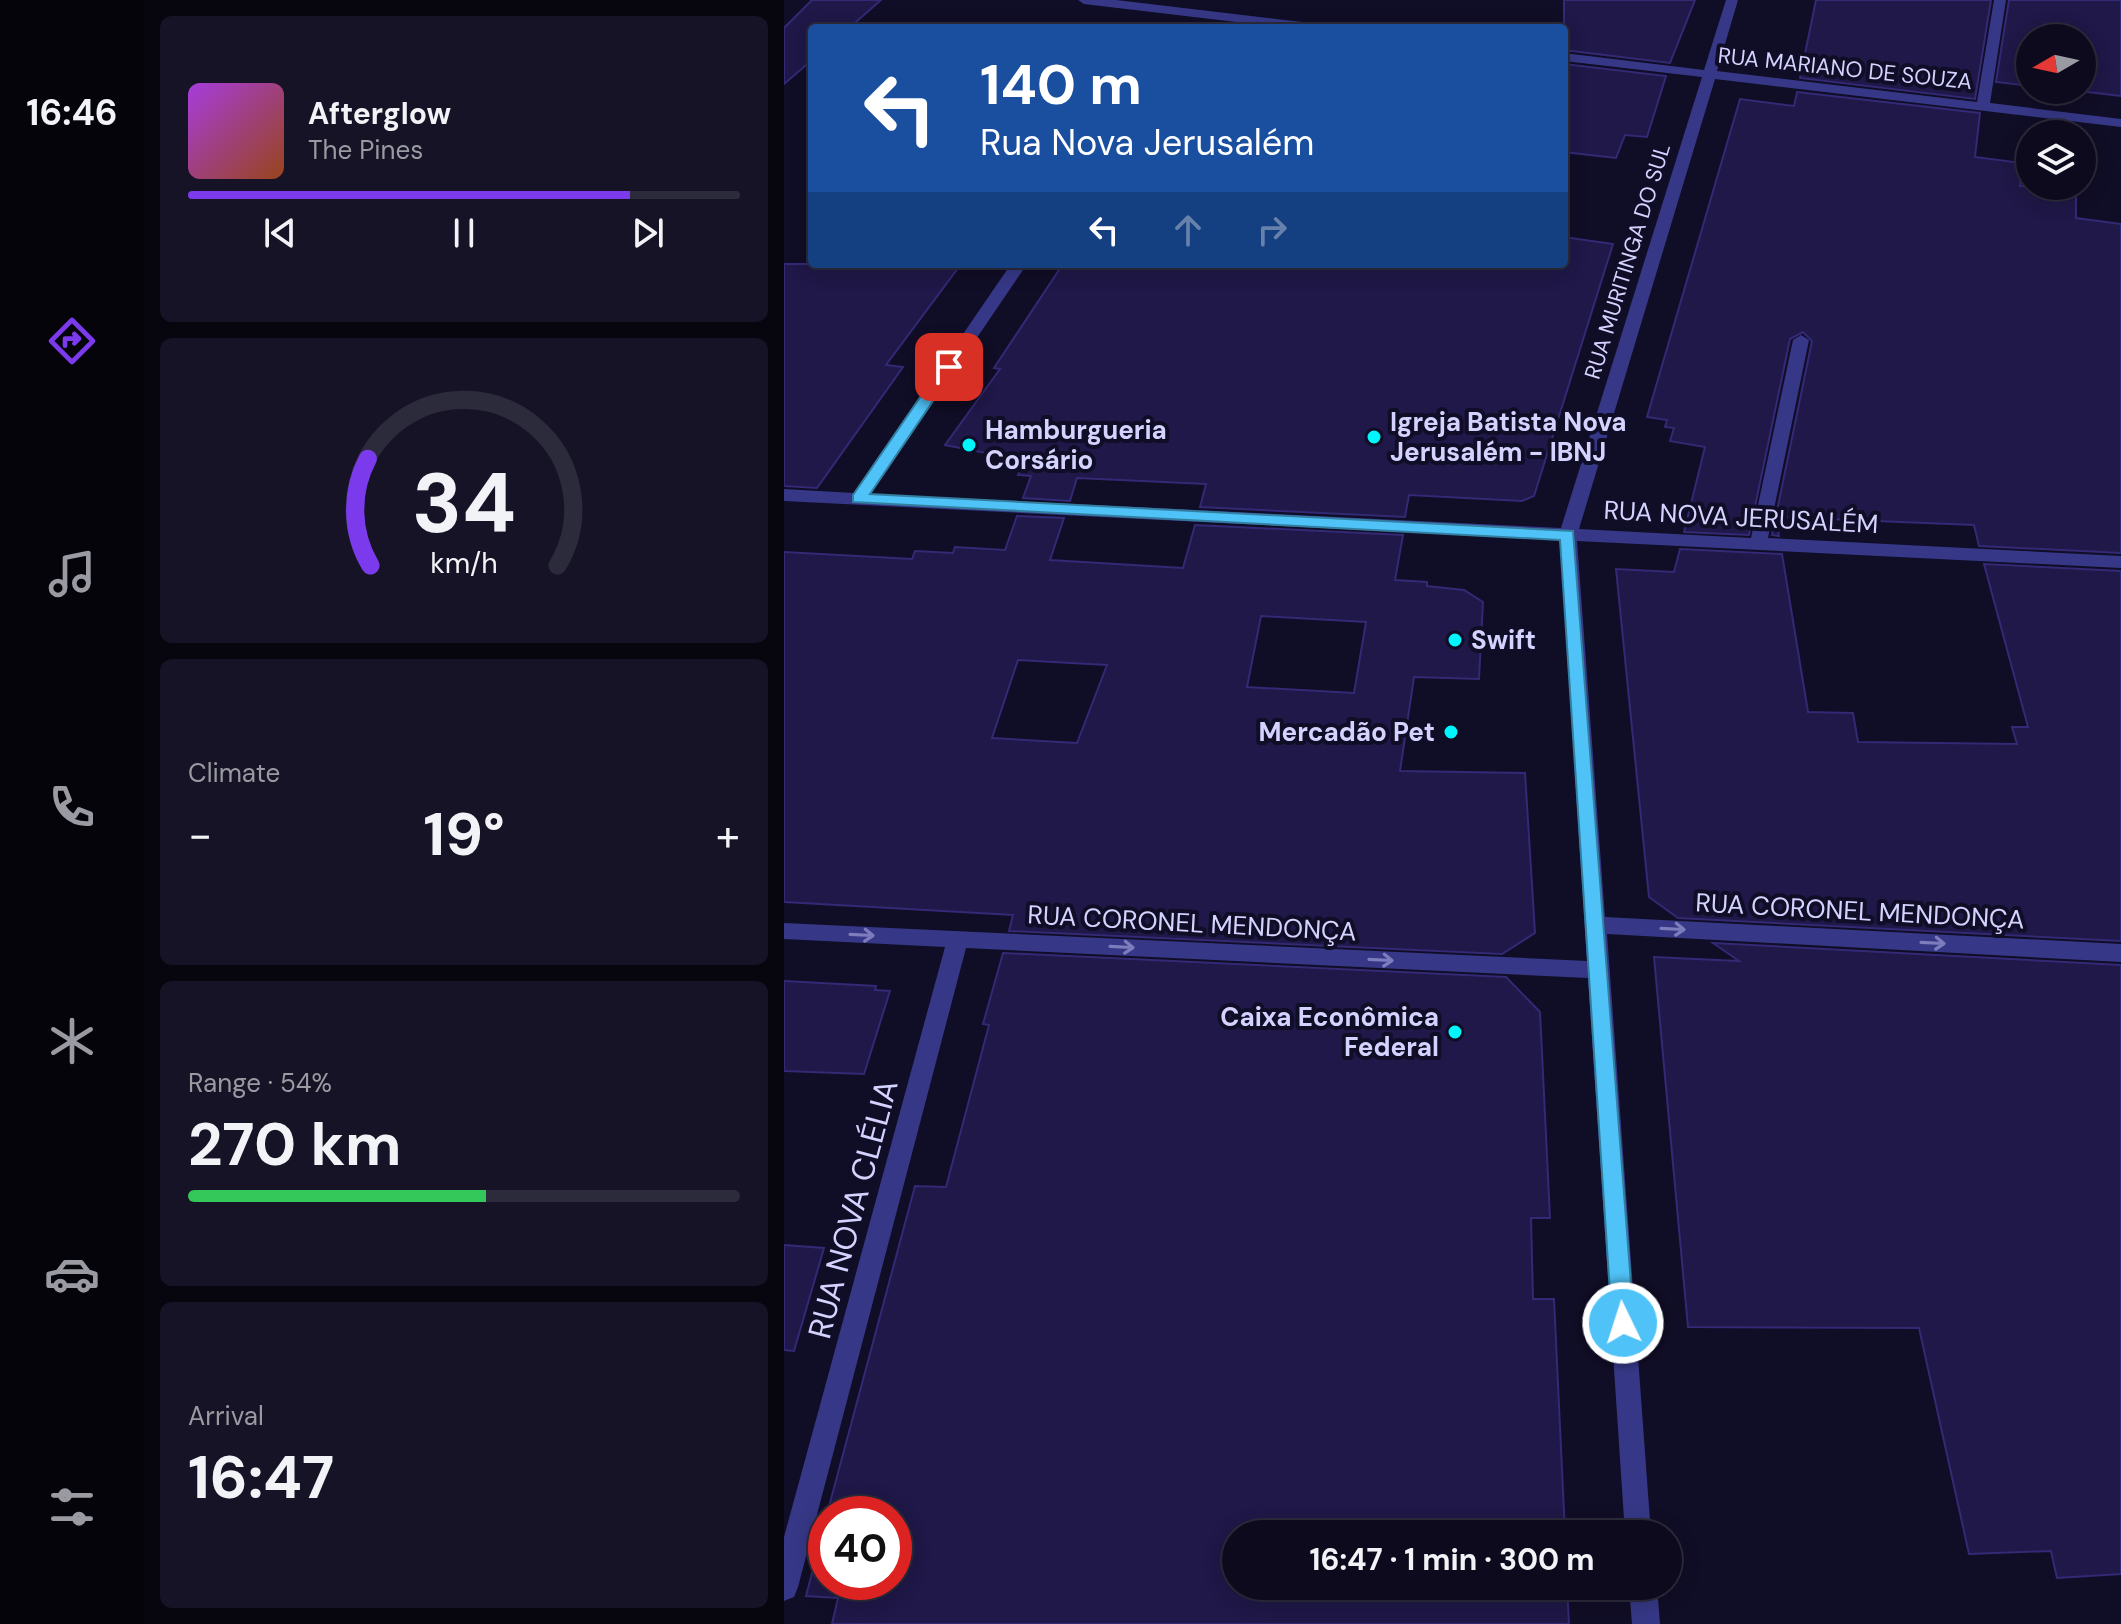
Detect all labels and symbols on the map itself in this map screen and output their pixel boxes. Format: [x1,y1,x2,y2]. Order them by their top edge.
north arrow [2016,24,2096,104]
street label: RUA MARIANO DE SOUZA [1716,41,1973,96]
street label: RUA MURITINGA DO SUL [1578,140,1677,383]
pin [915,333,983,401]
place label: Igreja Batista Nova Jerusalém - IBNJ [1390,405,1627,469]
place label: Hamburgueria Corsário [985,413,1167,477]
marker: Igreja Batista Nova Jerusalém - IBNJ [1365,428,1383,446]
marker: Hamburgueria Corsário [960,436,978,454]
street label: RUA NOVA JERUSALÉM [1603,493,1879,541]
place label: Swift [1471,623,1536,657]
marker: Swift [1446,631,1464,649]
place label: Mercadão Pet [1259,715,1435,749]
marker: Mercadão Pet [1442,723,1460,741]
street label: RUA CORONEL MENDONÇA [1695,885,2025,937]
street label: RUA CORONEL MENDONÇA [1027,897,1357,949]
one-way arrow [1659,922,1686,937]
one-way arrow [848,928,875,943]
one-way arrow [1919,936,1946,951]
one-way arrow [1108,940,1135,955]
one-way arrow [1367,953,1394,968]
place label: Caixa Econômica Federal [1220,1000,1439,1064]
marker: Caixa Econômica Federal [1446,1023,1464,1041]
street label: RUA NOVA CLÉLIA [798,1075,908,1343]
position arrow [1581,1281,1665,1365]
speed limit sign: 40 [808,1496,912,1600]

